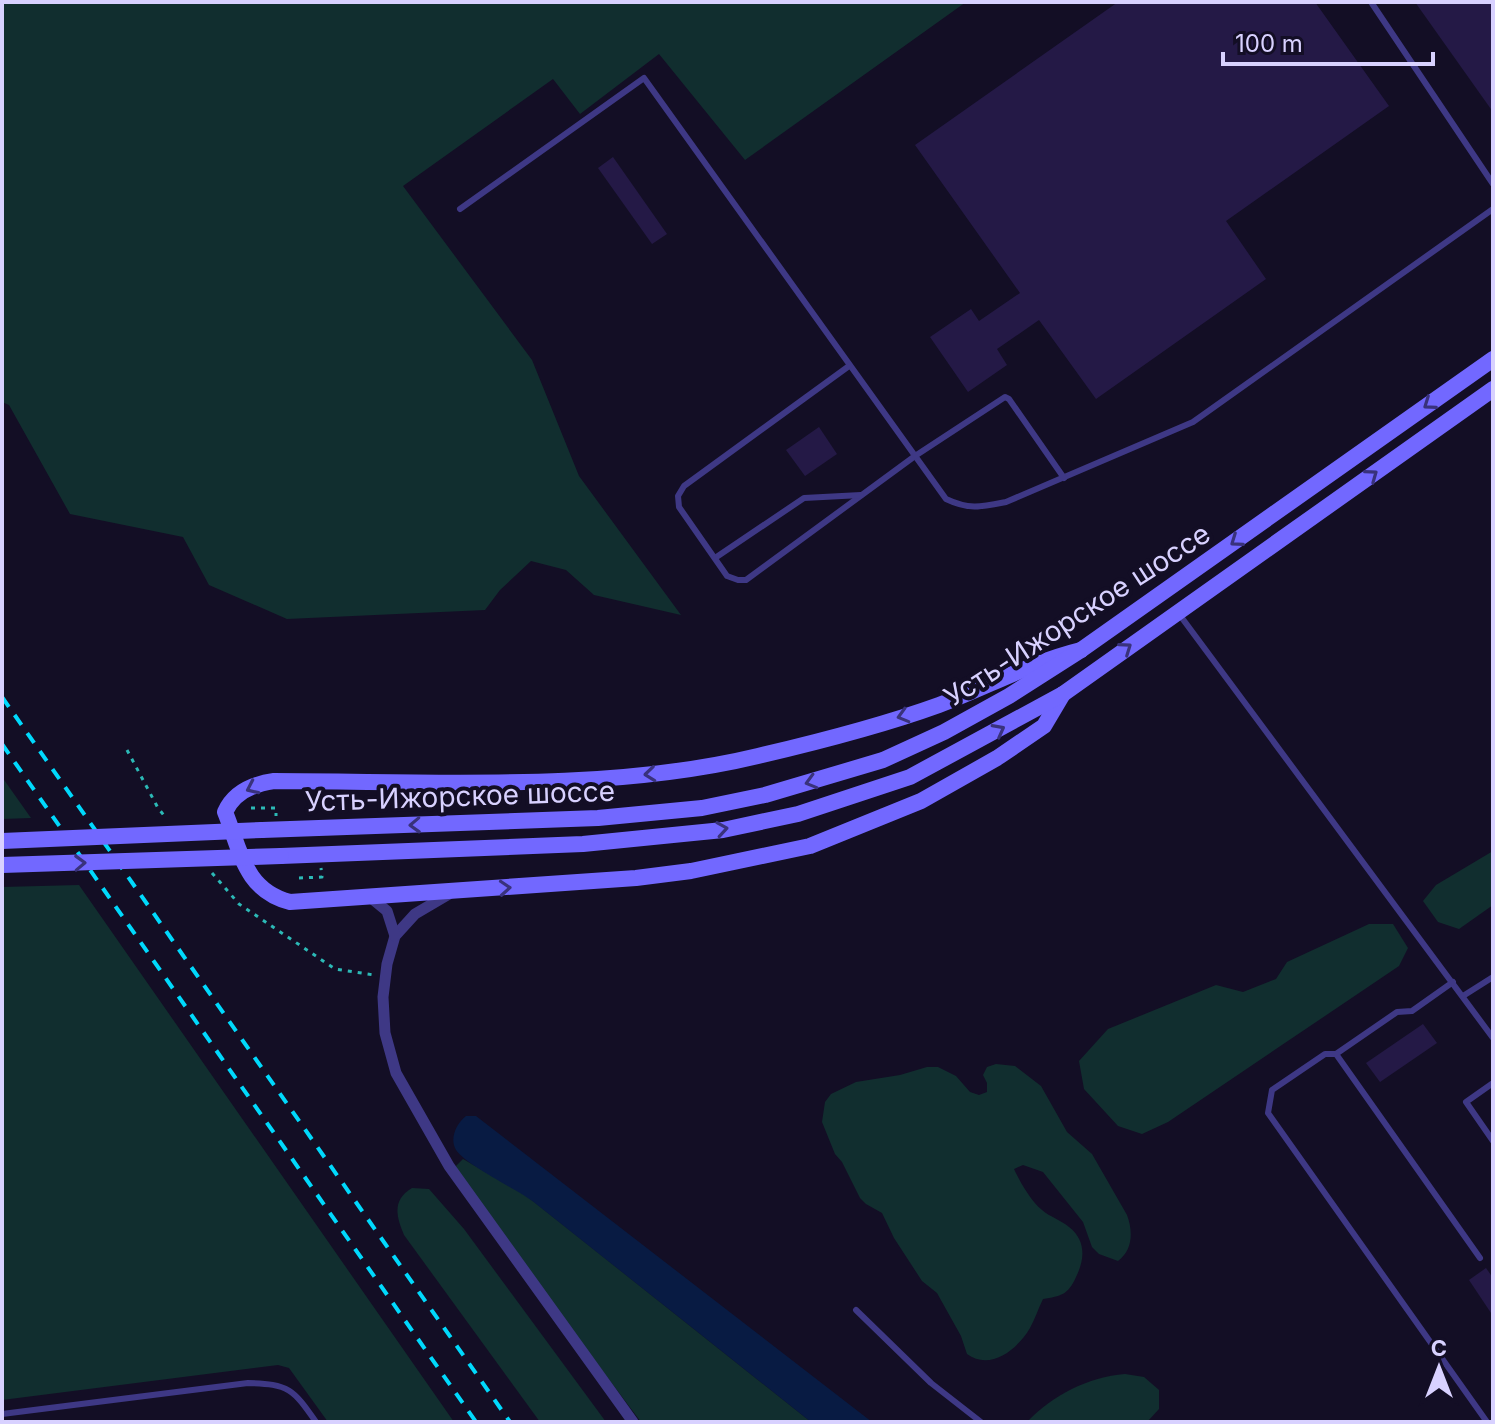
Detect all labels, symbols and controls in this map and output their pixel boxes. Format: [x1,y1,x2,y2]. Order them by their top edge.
scale bar [1223,16,1433,66]
text: 100 m [1235,29,1303,58]
one-way arrow [1424,395,1438,409]
one-way arrow [1363,470,1377,485]
street label: Усть-Ижорское шоссе [938,516,1216,714]
one-way arrow [1231,531,1245,546]
one-way arrow [1118,644,1132,658]
one-way arrow [897,707,910,723]
one-way arrow [990,725,1005,740]
one-way arrow [643,765,656,782]
one-way arrow [804,773,818,790]
street label: Усть-Ижорское шоссе [304,774,616,818]
one-way arrow [246,778,261,794]
one-way arrow [408,816,421,833]
one-way arrow [715,821,729,838]
one-way arrow [74,854,87,871]
one-way arrow [499,880,512,897]
north arrow [1399,1328,1479,1408]
text: С [1431,1335,1447,1361]

